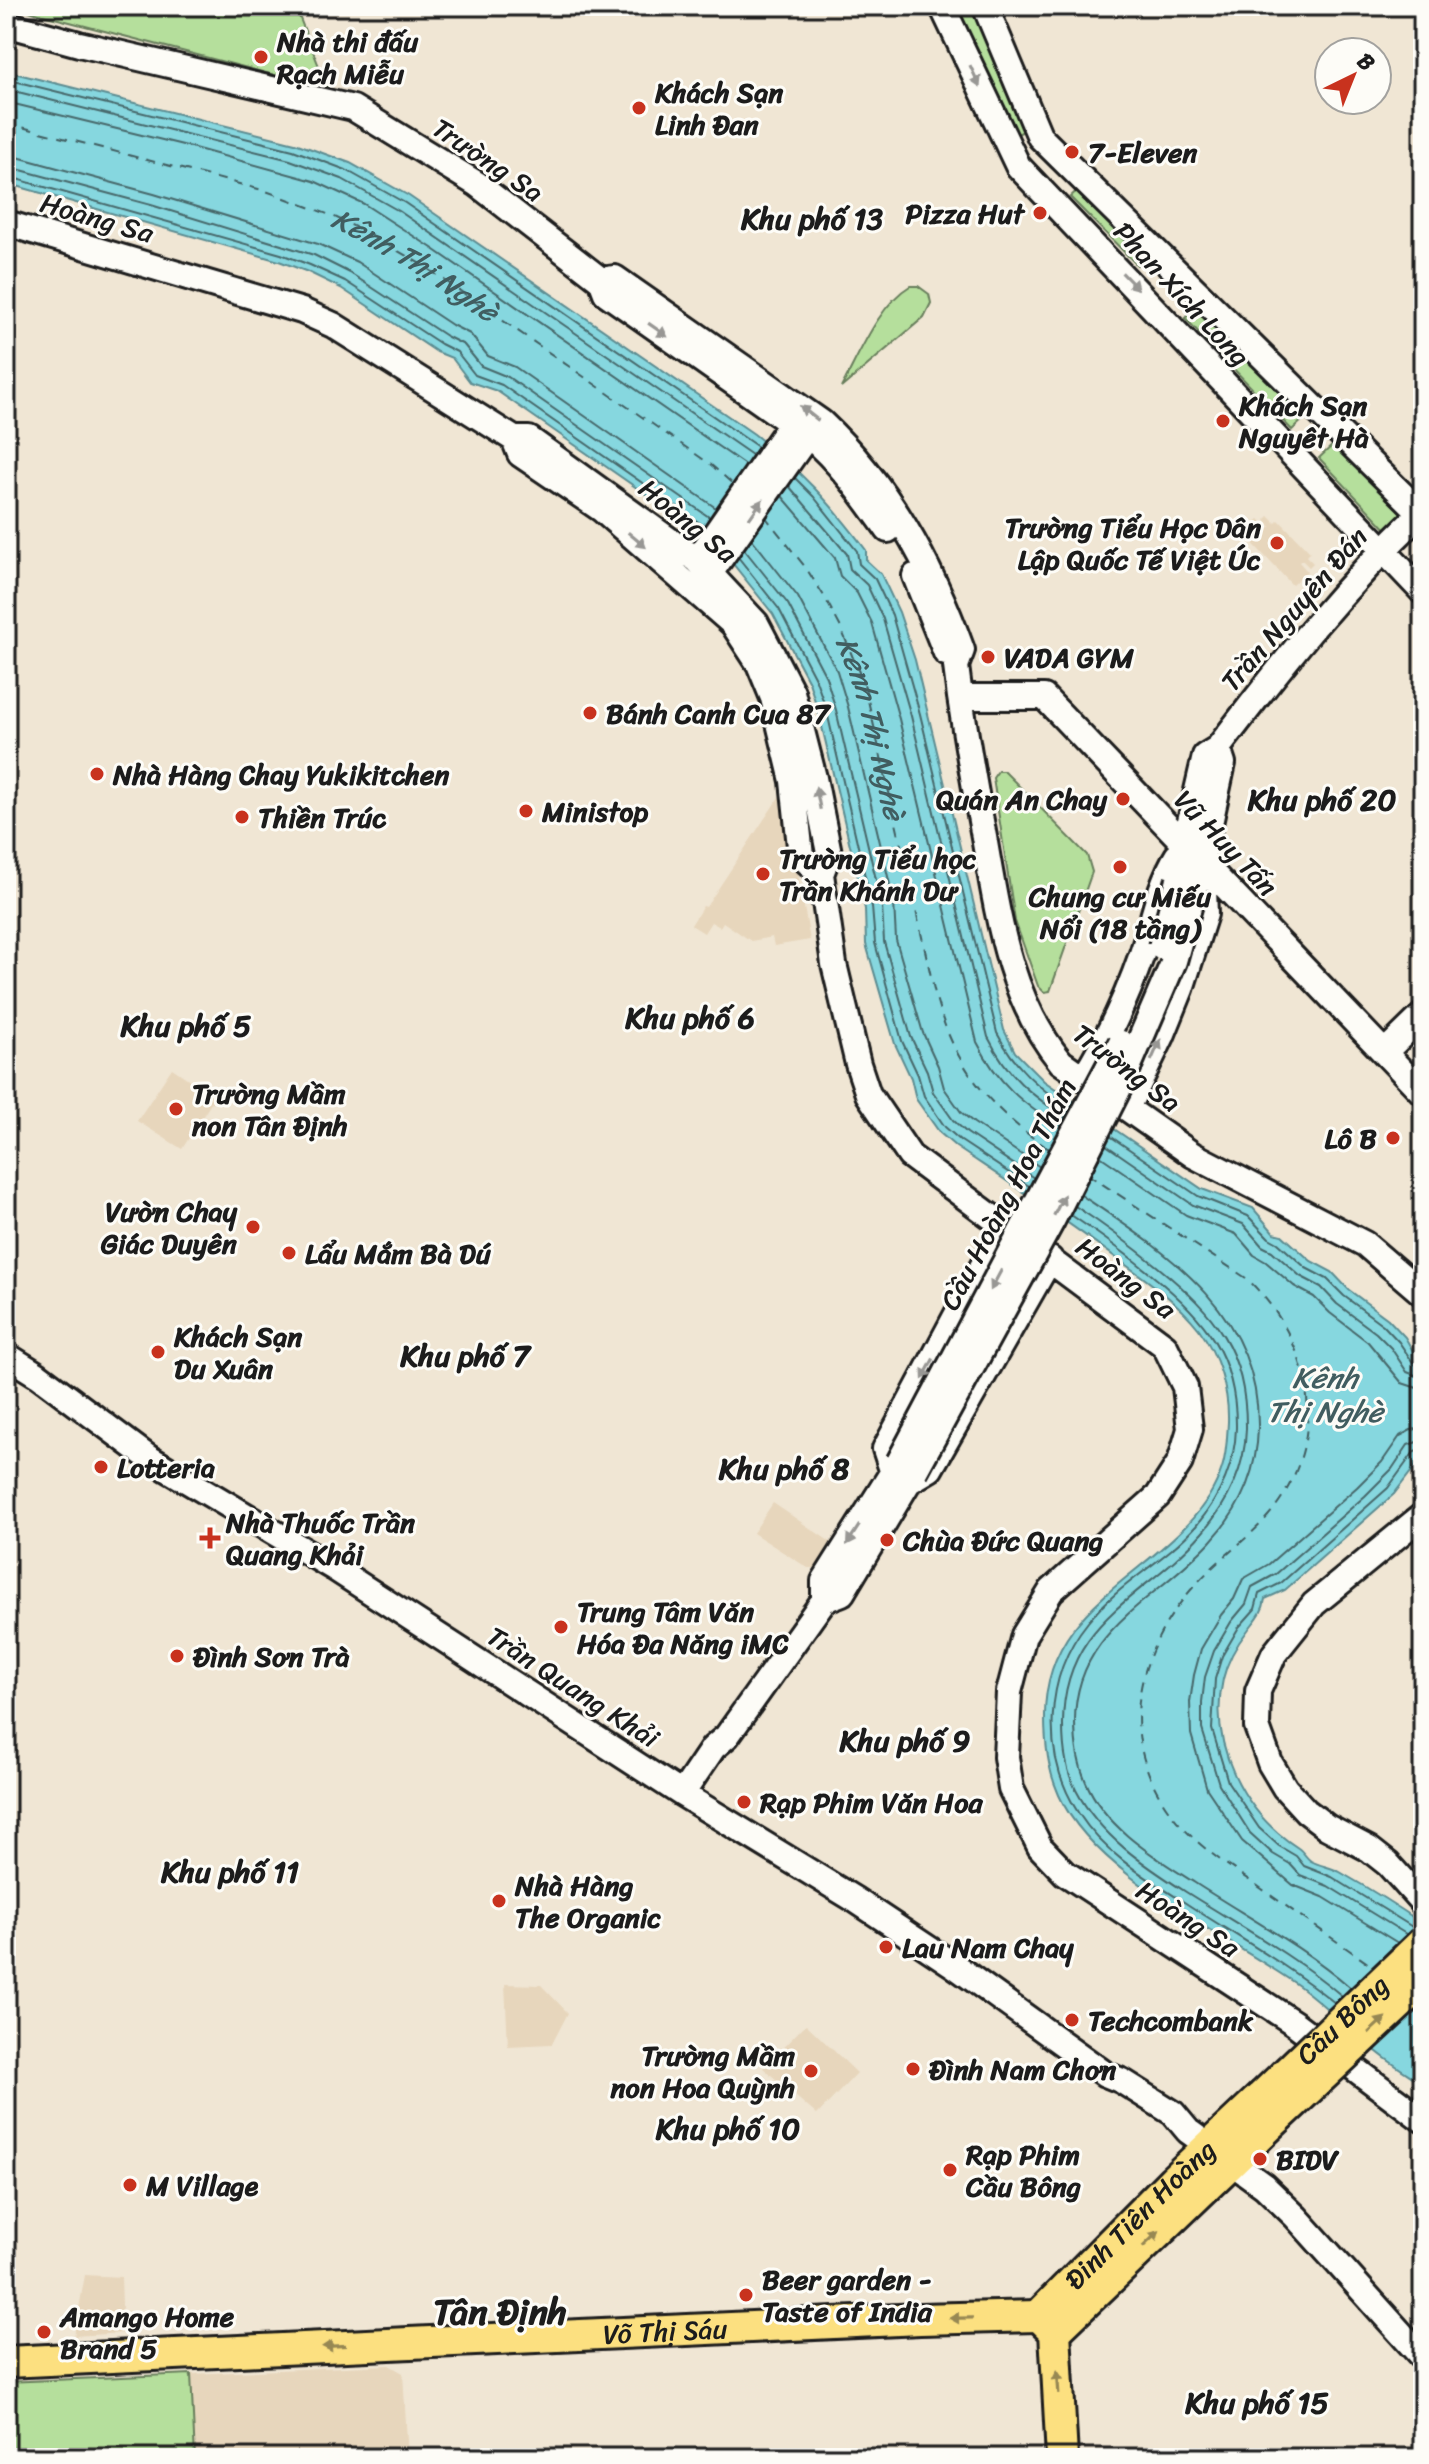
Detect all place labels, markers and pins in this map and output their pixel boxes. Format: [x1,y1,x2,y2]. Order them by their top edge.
place label: Nhà thi đấu Rạch Miễu [276,17,419,98]
marker: Nhà thi đấu Rạch Miễu [252,48,270,66]
place label: Khách Sạn Linh Đan [654,68,784,149]
marker: Khách Sạn Linh Đan [630,99,648,117]
place label: 7-Eleven [1088,128,1198,177]
marker: 7-Eleven [1063,143,1081,161]
place label: Pizza Hut [905,189,1026,238]
marker: Pizza Hut [1031,204,1049,222]
place label: Khách Sạn Nguyêt Hà [1238,381,1369,462]
marker: Khách Sạn Nguyêt Hà [1214,412,1232,430]
place label: Trường Tiểu Học Dân Lập Quốc Tế Việt Úc [1005,503,1262,584]
marker: Trường Tiểu Học Dân Lập Quốc Tế Việt Úc [1268,534,1286,552]
place label: VADA GYM [1004,633,1135,682]
marker: VADA GYM [979,648,997,666]
place label: Bánh Canh Cua 87 [606,689,831,738]
marker: Bánh Canh Cua 87 [581,704,599,722]
place label: Nhà Hàng Chay Yukikitchen [112,750,450,799]
marker: Nhà Hàng Chay Yukikitchen [88,765,106,783]
place label: Quán An Chay [936,775,1108,824]
place label: Ministop [541,787,648,836]
marker: Quán An Chay [1114,790,1132,808]
place label: Thiền Trúc [258,793,387,842]
marker: Ministop [517,802,535,820]
marker: Thiền Trúc [233,808,251,826]
place label: Trường Tiểu học Trần Khánh Dư [779,834,977,915]
marker: Chung cư Miếu Nổi (18 tầng) [1111,858,1129,876]
marker: Trường Tiểu học Trần Khánh Dư [754,865,772,883]
place label: Chung cư Miếu Nổi (18 tầng) [1028,872,1212,953]
place label: Trường Mầm non Tân Định [191,1069,348,1150]
marker: Trường Mầm non Tân Định [167,1100,185,1118]
place label: Lô B [1325,1114,1377,1163]
marker: Lô B [1384,1129,1402,1147]
place label: Vườn Chay Giác Duyên [101,1187,238,1268]
marker: Vườn Chay Giác Duyên [244,1218,262,1236]
place label: Lẩu Mắm Bà Dú [305,1229,492,1278]
marker: Lẩu Mắm Bà Dú [280,1244,298,1262]
place label: Khách Sạn Du Xuân [173,1312,303,1393]
marker: Khách Sạn Du Xuân [149,1343,167,1361]
place label: Lotteria [117,1443,215,1492]
marker: Lotteria [92,1458,110,1476]
place label: Nhà Thuốc Trần Quang Khải [225,1498,416,1579]
place label: Chùa Đức Quang [902,1516,1103,1565]
marker: Nhà Thuốc Trần Quang Khải [201,1529,219,1547]
marker: Chùa Đức Quang [878,1531,896,1549]
place label: Trung Tâm Văn Hóa Đa Năng iMC [577,1587,789,1668]
marker: Trung Tâm Văn Hóa Đa Năng iMC [552,1618,570,1636]
place label: Đình Sơn Trà [192,1632,350,1681]
marker: Đình Sơn Trà [168,1647,186,1665]
place label: Rạp Phim Văn Hoa [759,1778,983,1827]
marker: Rạp Phim Văn Hoa [735,1793,753,1811]
place label: Nhà Hàng The Organic [514,1861,662,1942]
marker: Nhà Hàng The Organic [490,1892,508,1910]
place label: Lau Nam Chay [902,1923,1074,1972]
marker: Lau Nam Chay [877,1938,895,1956]
place label: Techcombank [1088,1996,1254,2045]
marker: Techcombank [1063,2011,1081,2029]
place label: Trường Mầm non Hoa Quỳnh [609,2031,795,2112]
place label: Đình Nam Chơn [928,2045,1117,2094]
marker: Đình Nam Chơn [904,2060,922,2078]
marker: Trường Mầm non Hoa Quỳnh [802,2062,820,2080]
place label: Rạp Phim Cầu Bông [965,2130,1081,2211]
place label: BIDV [1276,2135,1340,2184]
marker: BIDV [1251,2150,1269,2168]
place label: M Village [145,2161,259,2210]
marker: Rạp Phim Cầu Bông [941,2161,959,2179]
marker: M Village [121,2176,139,2194]
place label: Beer garden - Taste of India [762,2255,933,2336]
marker: Beer garden - Taste of India [737,2286,755,2304]
place label: Amango Home Brand 5 [59,2292,235,2373]
marker: Amango Home Brand 5 [35,2323,53,2341]

